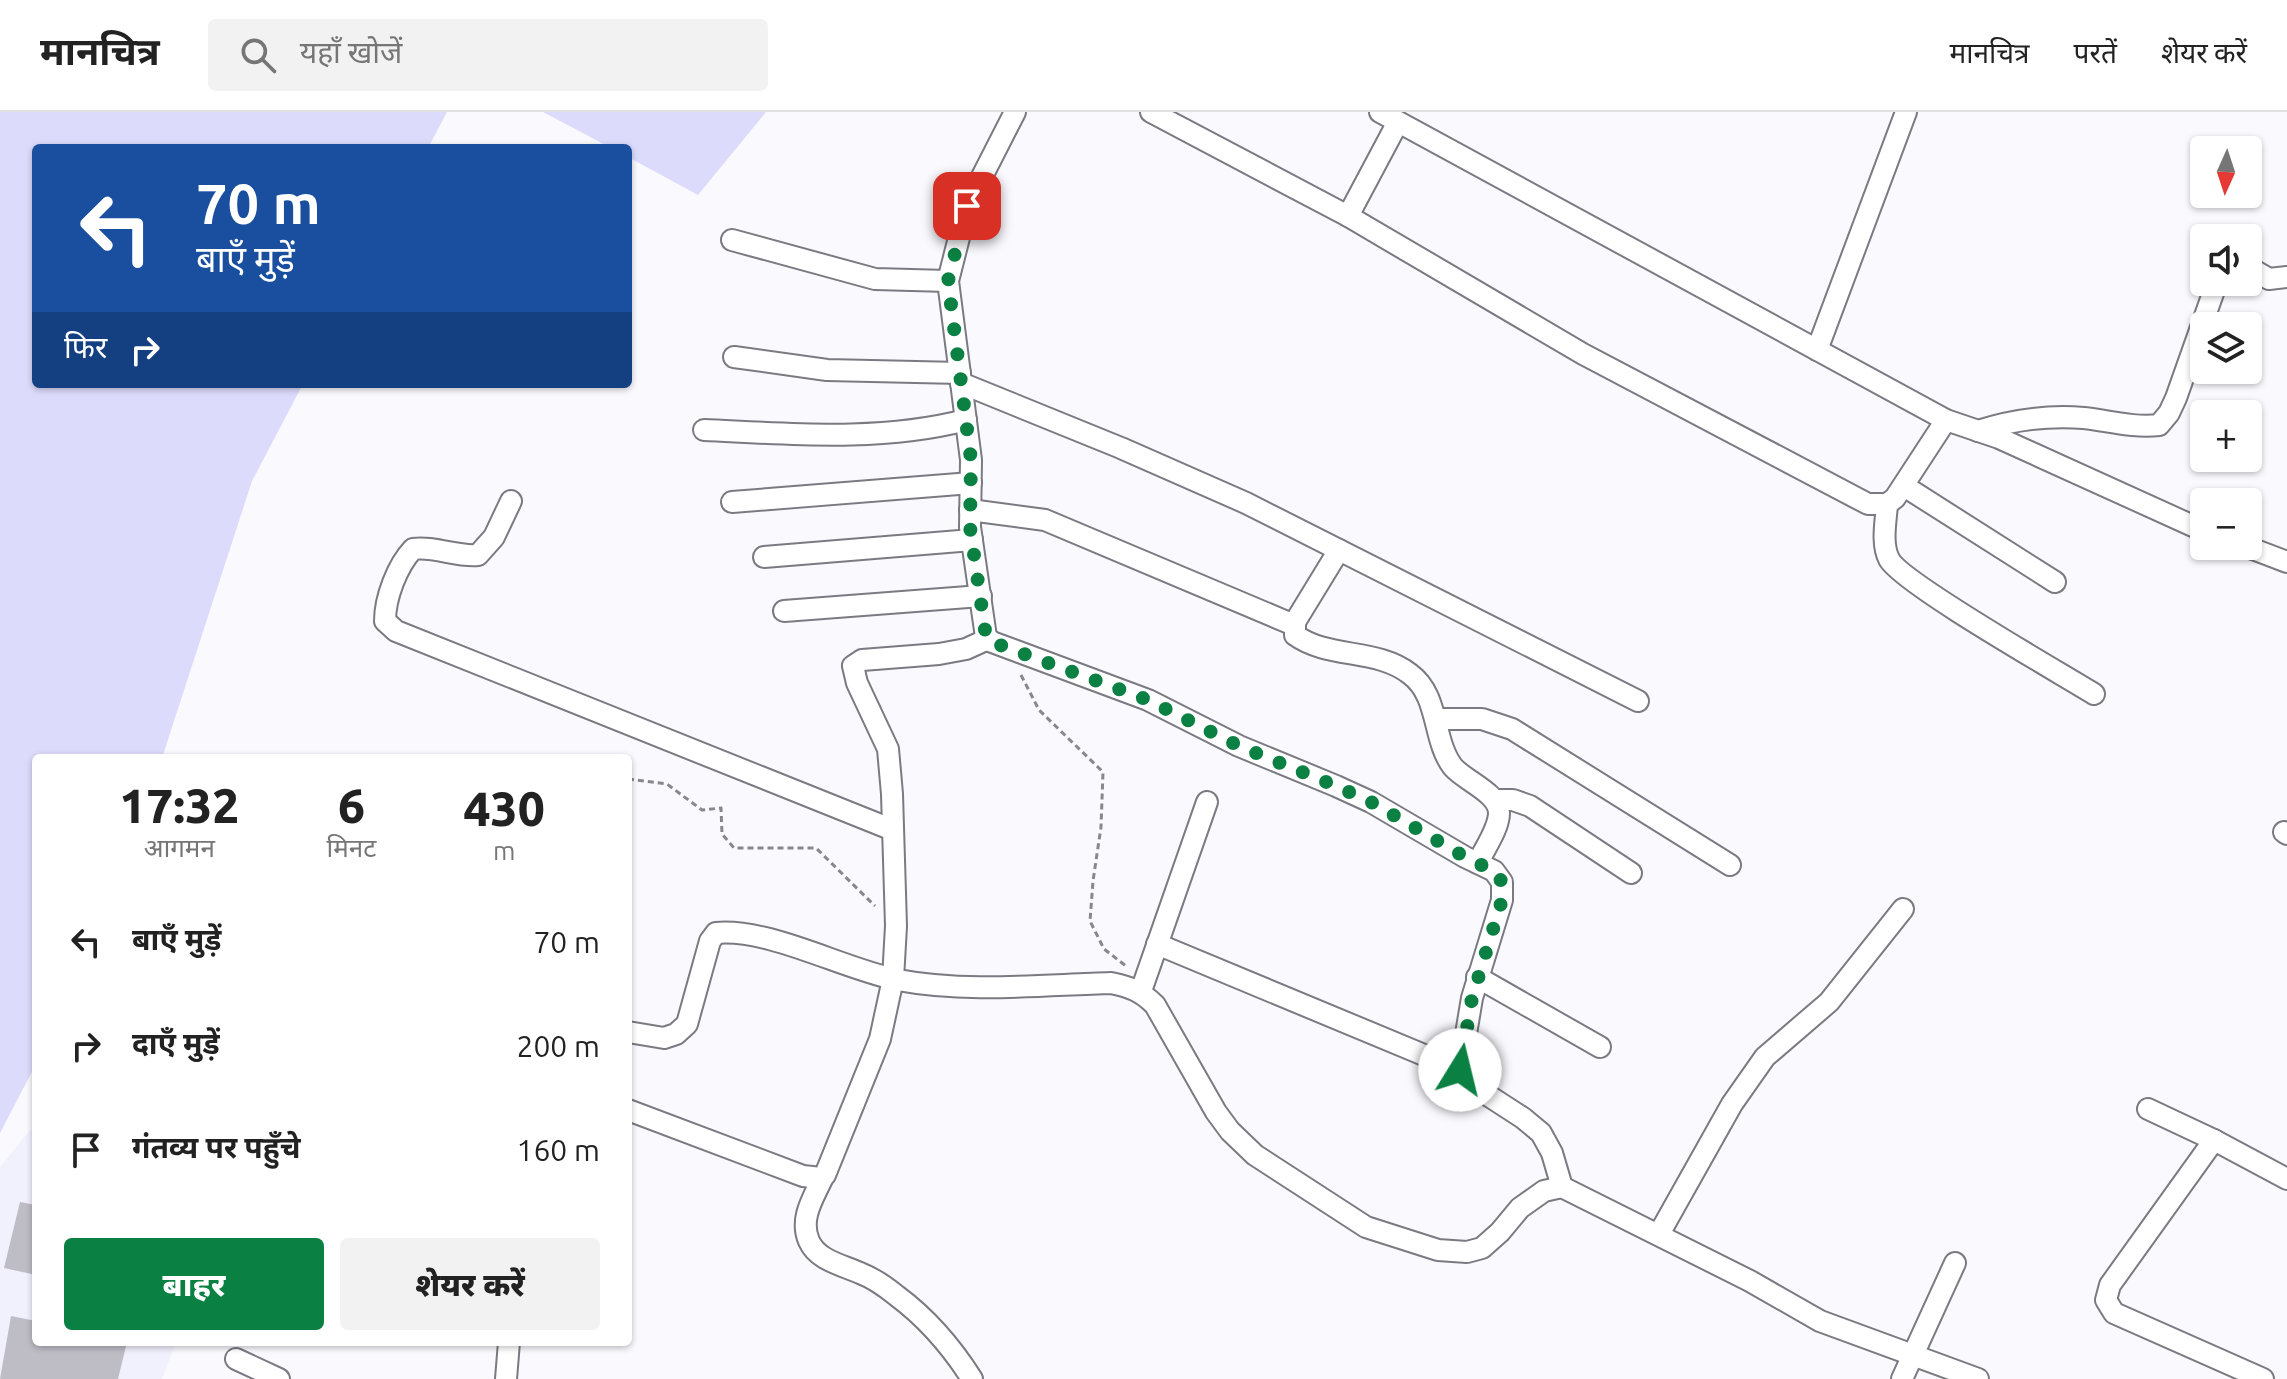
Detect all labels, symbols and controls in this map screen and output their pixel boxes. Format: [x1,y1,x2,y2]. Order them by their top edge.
search box [208,19,768,91]
text: मानचित्र [40,30,160,72]
icon: search [236,33,280,77]
text: यहाँ खोजें [300,35,402,69]
text: मानचित्र [1950,37,2030,68]
text: परतें [2074,37,2117,68]
text: शेयर करें [2161,37,2247,68]
north arrow [2190,136,2262,208]
map controls [2190,136,2262,560]
text: 70 m [196,172,321,235]
pin [933,172,1001,240]
icon: left [64,176,168,280]
icon: arrive [945,184,989,228]
button: sound [2190,224,2262,296]
text: बाएँ मुड़ें [196,238,295,279]
button: layers [2190,312,2262,384]
icon: right [123,328,167,372]
text: फिर [64,330,107,364]
button: + [2190,400,2262,472]
button: − [2190,488,2262,560]
text: 17:32 [119,778,239,832]
text: 6 [338,778,365,832]
text: 430 [464,781,545,835]
text: आगमन [144,833,215,862]
text: मिनट [327,833,376,862]
text: m [493,836,515,865]
icon: left [64,920,108,964]
text: बाएँ मुड़ें [132,922,221,956]
text: 70 m [533,925,600,959]
icon: right [64,1024,108,1068]
text: दाएँ मुड़ें [132,1026,220,1060]
position arrow [1418,1028,1502,1112]
text: 200 m [516,1029,600,1063]
icon: arrive [64,1128,108,1172]
text: गंतव्य पर पहुँचे [132,1130,300,1164]
text: 160 m [516,1133,600,1167]
button: बाहर [64,1238,324,1330]
button: शेयर करें [340,1238,600,1330]

